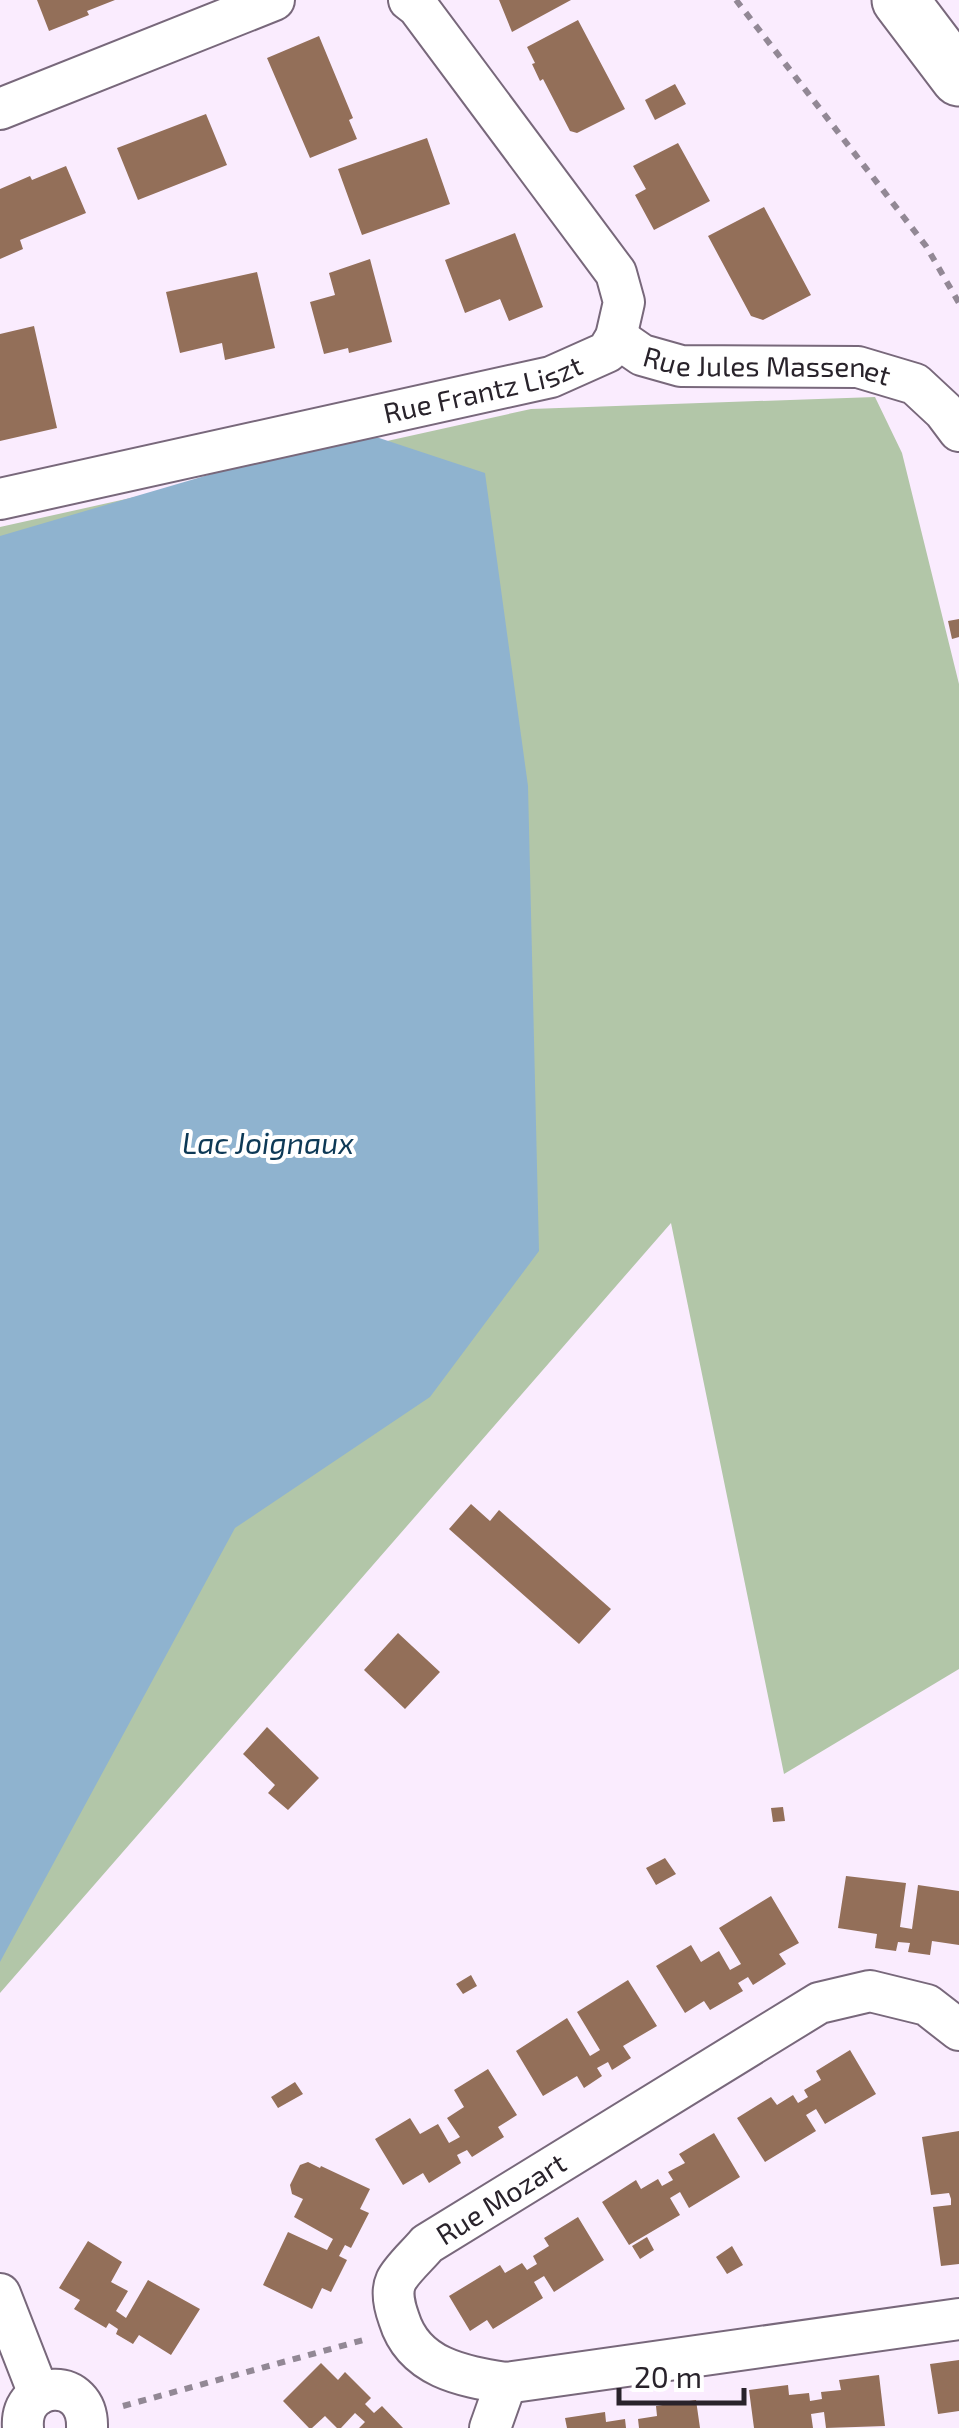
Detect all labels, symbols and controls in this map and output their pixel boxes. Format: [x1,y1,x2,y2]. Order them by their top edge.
street label: Rue Jules Massenet [640,338,895,392]
street label: Rue Frantz Liszt [380,347,587,430]
water label: Lac Joignaux [182,1124,354,1160]
street label: Rue Mozart [429,2145,572,2251]
scale bar [619,2343,744,2405]
text: 20 m [634,2358,702,2394]

